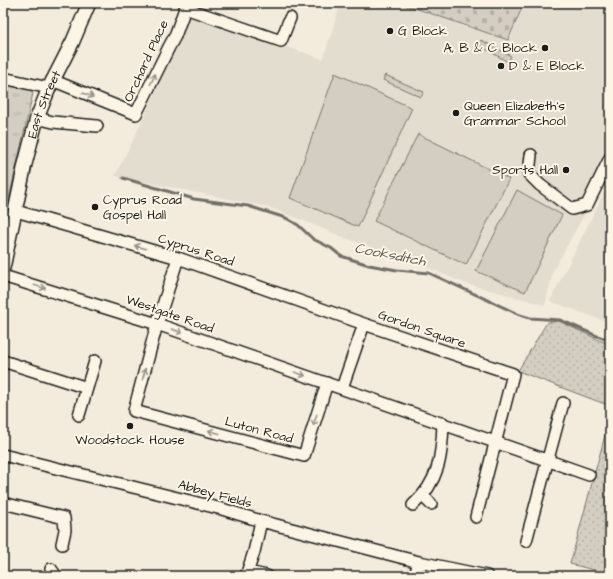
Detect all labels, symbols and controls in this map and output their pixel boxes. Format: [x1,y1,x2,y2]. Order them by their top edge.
street label: Orchard Place [119,17,173,105]
place label: G Block [398,22,447,40]
marker: G Block [385,26,395,36]
place label: A, B & C Block [444,39,537,57]
marker: A, B & C Block [540,43,550,53]
place label: D & E Block [509,57,584,75]
marker: D & E Block [496,61,506,71]
street label: East Street [23,67,66,140]
one-way arrow [150,73,157,85]
one-way arrow [82,92,94,99]
place label: Queen Elizabeth's Grammar School [464,97,566,130]
marker: Queen Elizabeth's Grammar School [451,108,461,118]
place label: Sports Hall [492,161,558,179]
marker: Sports Hall [561,165,571,175]
place label: Cyprus Road Gospel Hall [103,191,182,224]
marker: Cyprus Road Gospel Hall [90,202,100,212]
street label: Cyprus Road [155,229,237,272]
water label: Cooksditch [353,238,428,272]
one-way arrow [134,243,147,250]
one-way arrow [34,284,47,291]
street label: Westgate Road [123,291,217,338]
street label: Gordon Square [376,306,468,352]
one-way arrow [171,327,183,335]
one-way arrow [140,367,148,380]
one-way arrow [294,370,306,378]
street label: Luton Road [223,412,295,448]
one-way arrow [311,414,318,427]
marker: Woodstock House [125,421,135,431]
one-way arrow [208,428,221,436]
place label: Woodstock House [75,431,185,449]
street label: Abbey Fields [176,476,254,514]

